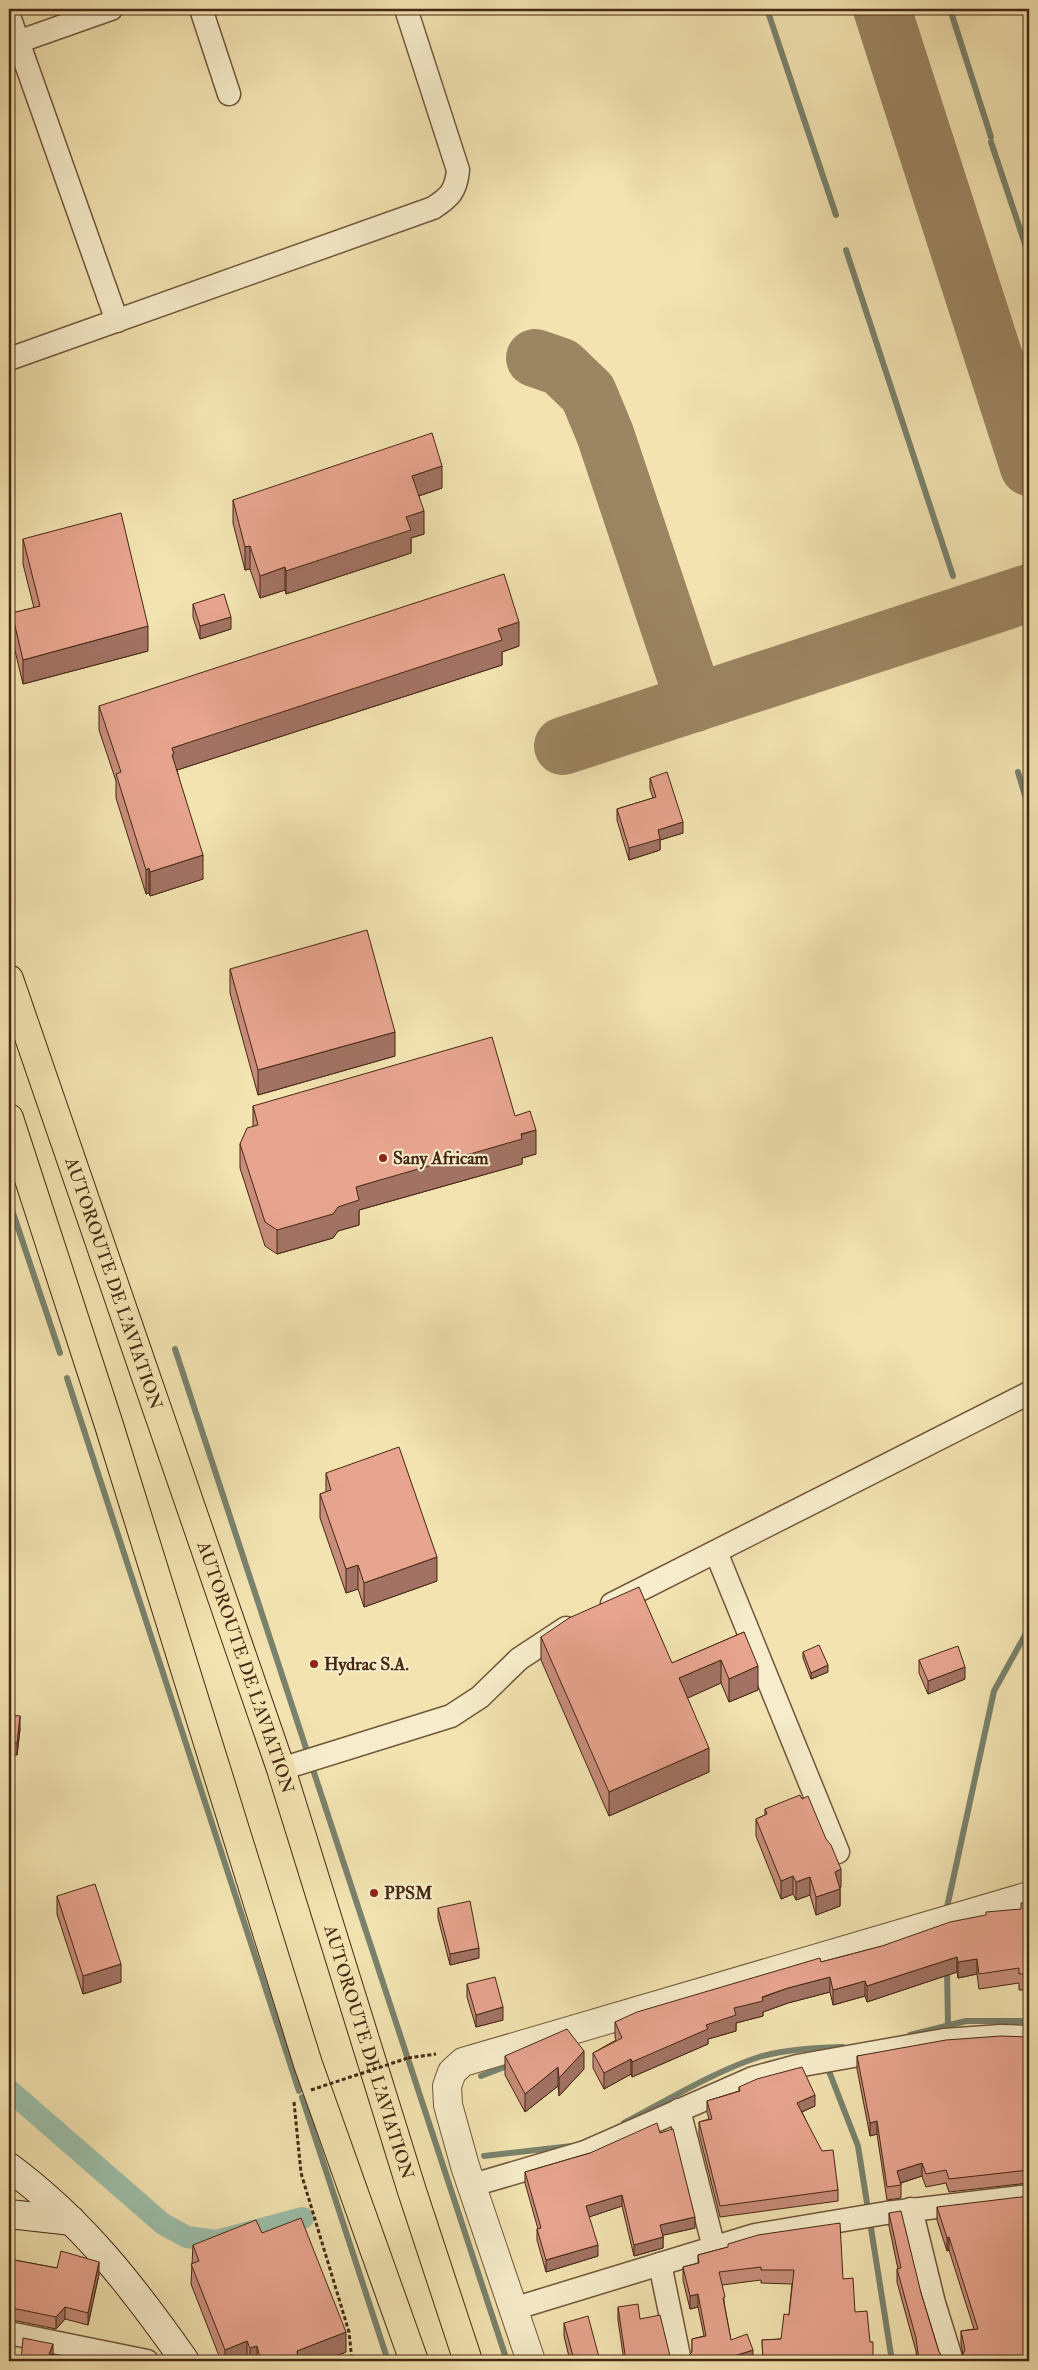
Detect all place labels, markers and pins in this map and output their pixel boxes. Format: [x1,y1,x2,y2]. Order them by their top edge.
place label: Sany Africam [393,1147,490,1170]
marker: Sany Africam [377,1152,389,1164]
place label: Hydrac S.A. [324,1653,410,1676]
marker: Hydrac S.A. [308,1658,320,1670]
place label: PPSM [384,1882,433,1905]
marker: PPSM [368,1887,380,1899]

